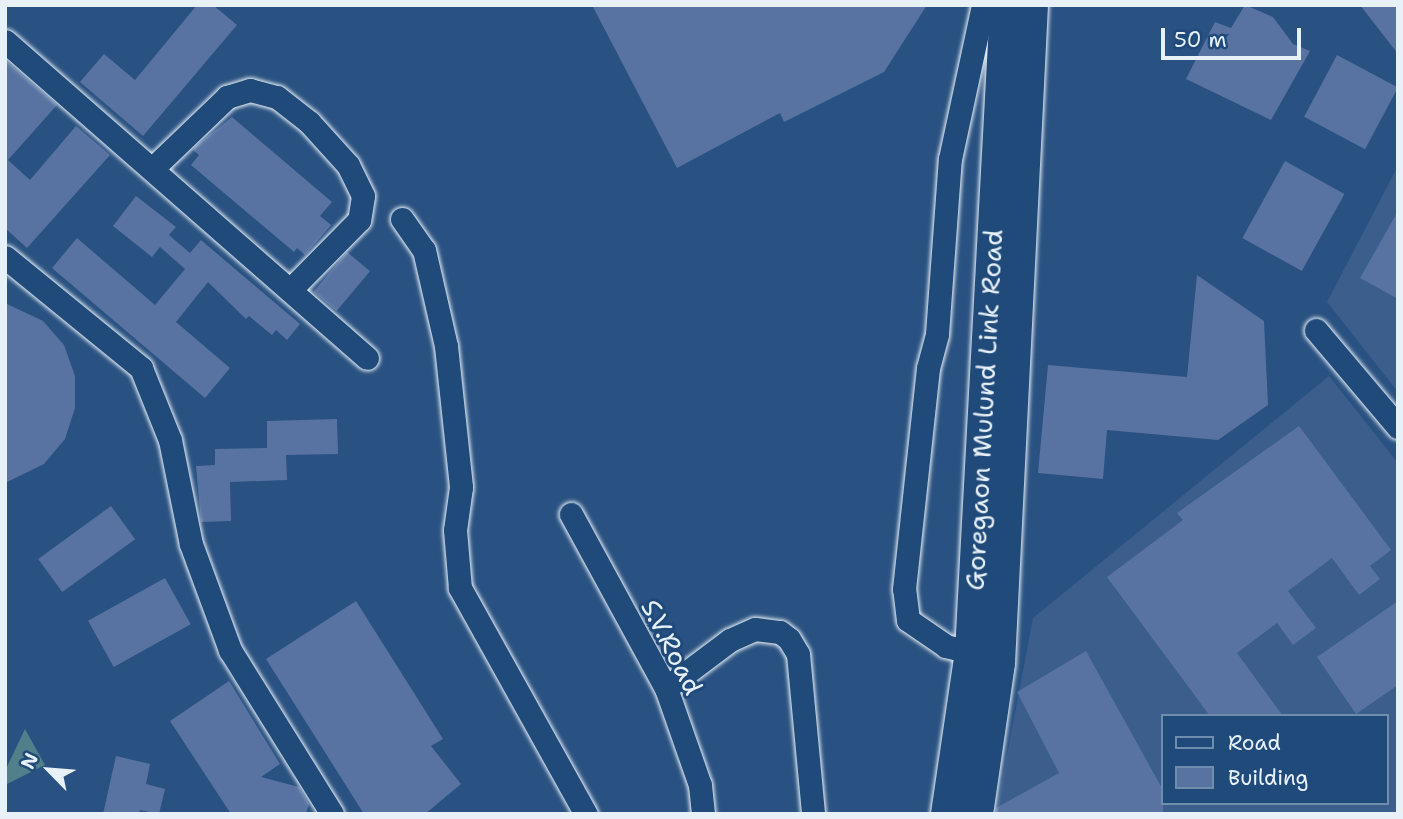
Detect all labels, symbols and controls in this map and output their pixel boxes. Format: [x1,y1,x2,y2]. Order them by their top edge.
scale bar [1165,14,1305,58]
text: 50 m [1174,26,1227,54]
street label: Goregaon Mulund Link Road [959,229,1009,591]
street label: S.V.Road [635,594,709,700]
legend [1162,714,1389,805]
text: Road [1228,729,1281,757]
north arrow [14,735,84,805]
text: N [15,749,44,773]
text: Building [1228,764,1308,792]

